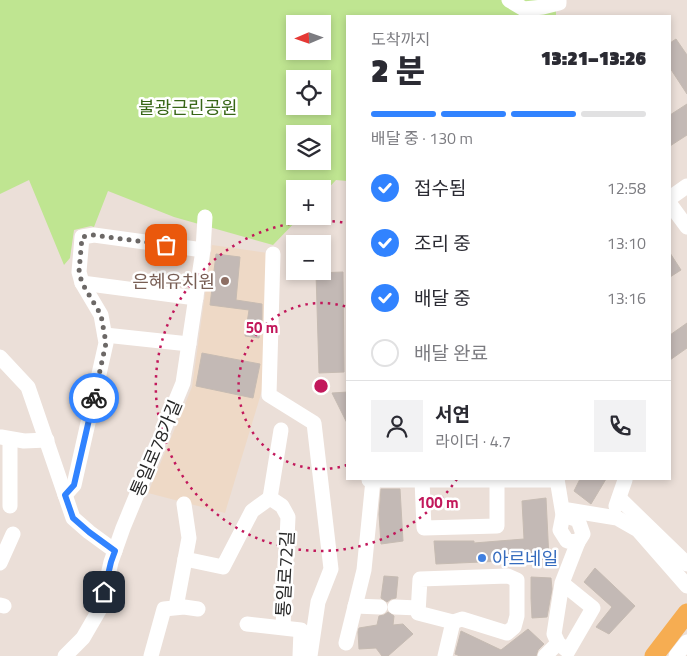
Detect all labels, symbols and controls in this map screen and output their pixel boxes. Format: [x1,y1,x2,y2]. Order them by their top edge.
north arrow [286,15,331,60]
map controls [286,15,331,280]
text: 도착까지 [371,27,430,51]
text: 13:21–13:26 [541,43,646,72]
text: 2 분 [371,46,425,94]
button: locate [286,70,331,115]
park label: 불광근린공원 [138,94,238,121]
button: layers [286,125,331,170]
text: 배달 중 · 130 m [371,126,473,150]
text: 접수됨 [414,173,466,202]
icon: check [371,174,399,202]
text: 12:58 [607,176,646,200]
button: + [286,180,331,225]
pin [145,224,187,266]
text: 조리 중 [414,228,471,257]
icon: check [371,229,399,257]
icon: bag [152,231,180,259]
text: 13:10 [607,231,646,255]
button: − [286,235,331,280]
place label: 은혜유치원 [132,268,215,295]
marker: 은혜유치원 [219,275,231,287]
text: 배달 중 [414,283,471,312]
icon: check [371,284,399,312]
text: 13:16 [607,286,646,310]
text: 50 m [246,316,278,339]
text: 배달 완료 [414,338,488,367]
courier [69,373,119,423]
centre of rings [312,377,330,395]
icon: bike [80,384,108,412]
street label: 통일로78가길 [123,395,189,501]
text: 서연 [435,399,470,428]
button: person [371,400,423,452]
button: phone [594,400,646,452]
text: 라이더 · 4.7 [435,429,511,453]
text: 100 m [417,491,459,514]
street label: 통일로72길 [269,530,301,618]
place label: 아르네일 [492,545,558,572]
marker: 아르네일 [476,552,488,564]
pin [83,571,125,613]
icon: home [90,578,118,606]

